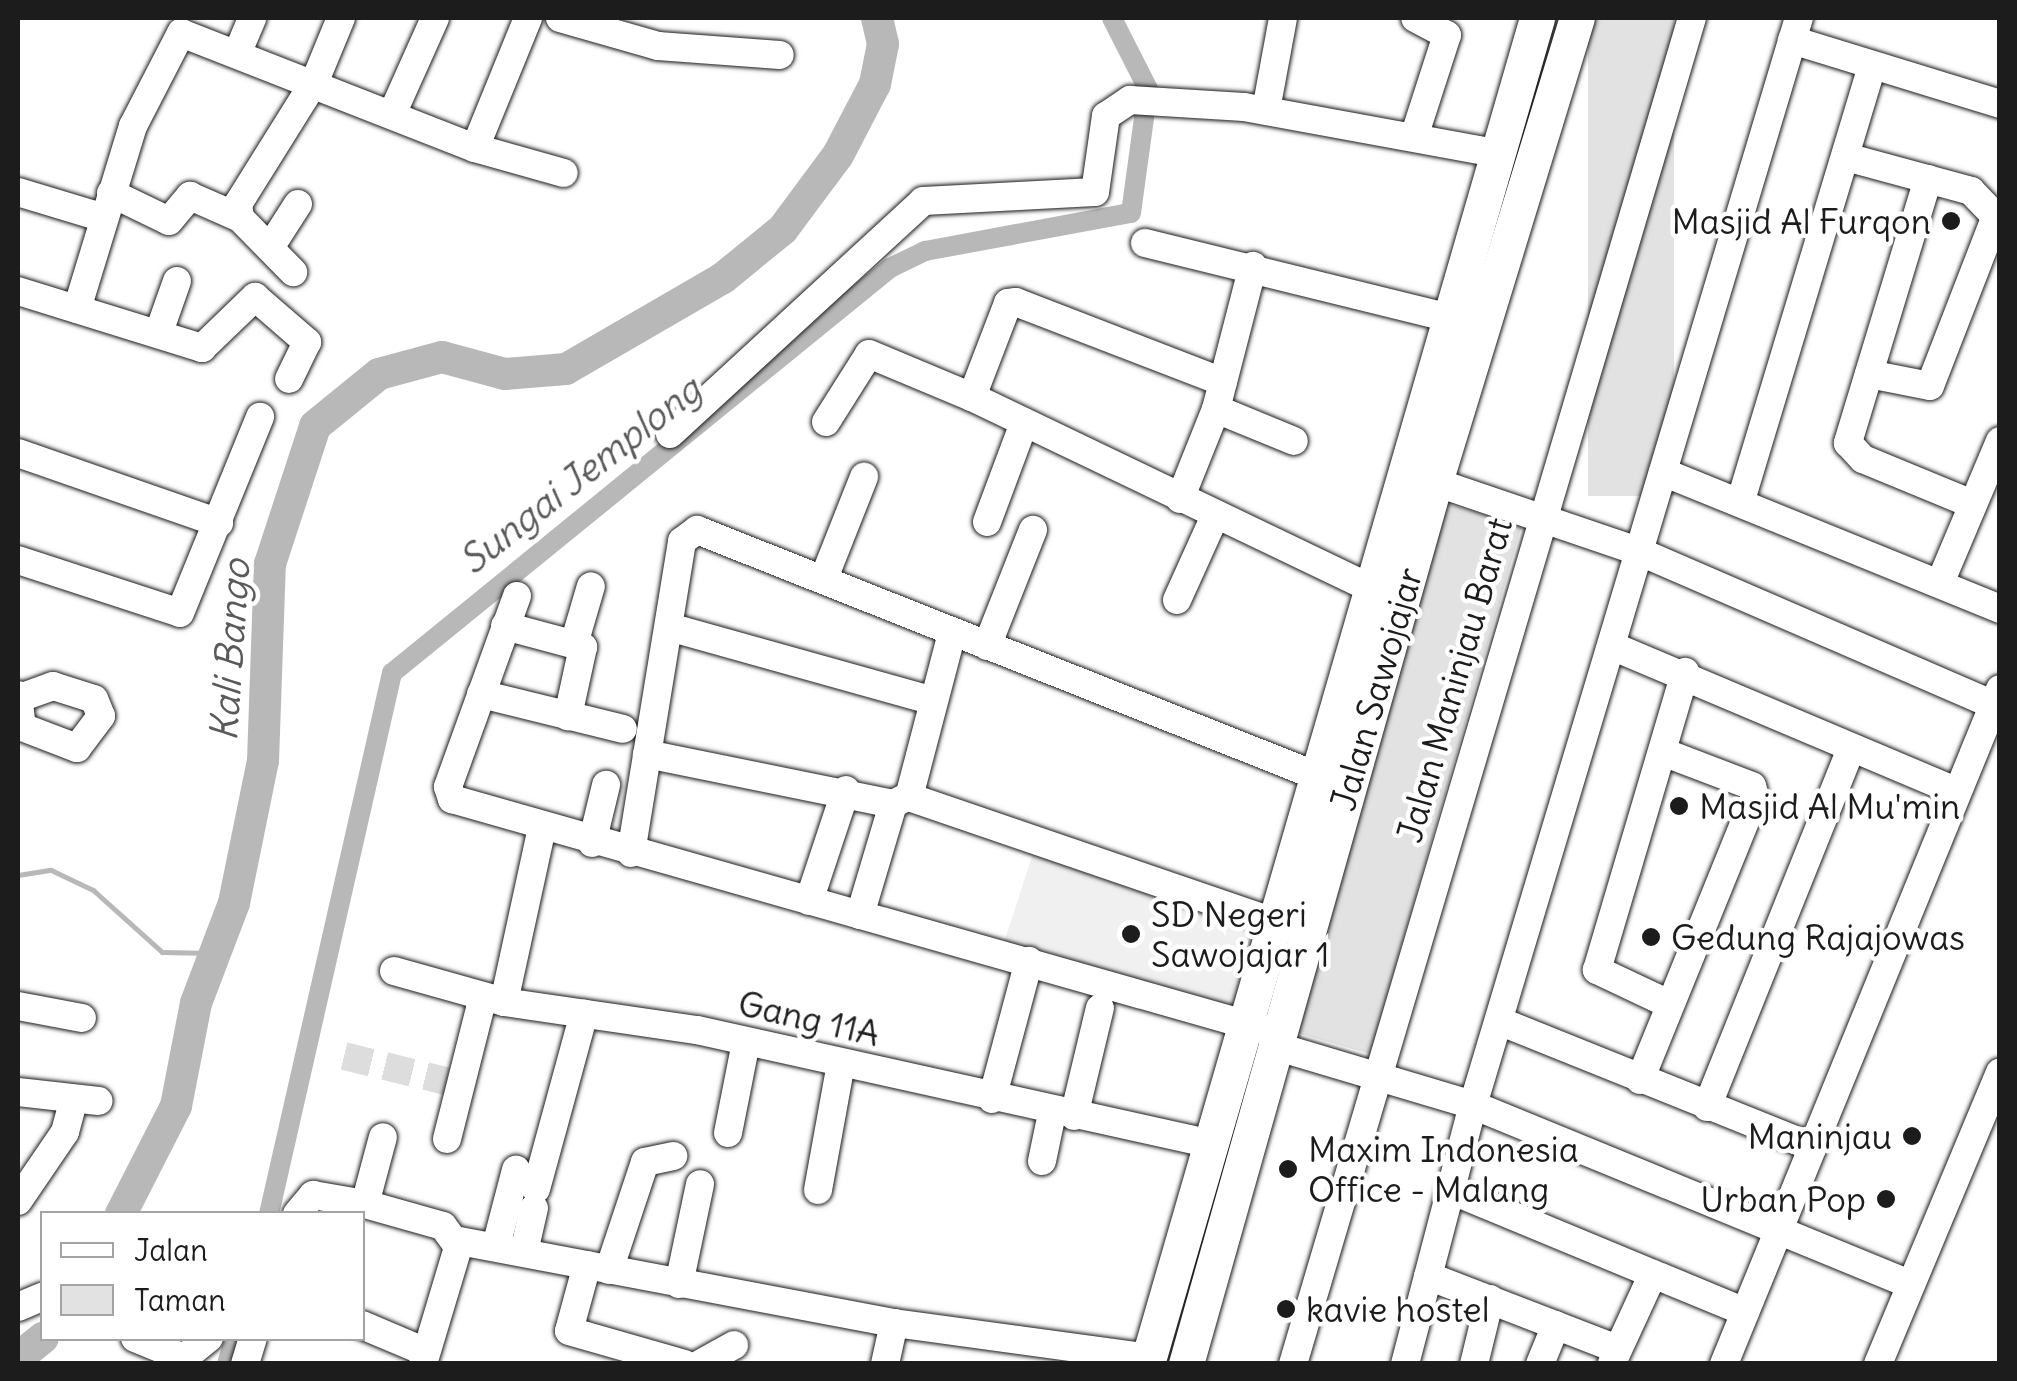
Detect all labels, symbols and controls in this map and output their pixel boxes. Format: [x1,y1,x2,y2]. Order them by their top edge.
place label: Masjid Al Furqon [1672,200,1931,242]
marker: Masjid Al Furqon [1940,210,1962,232]
water label: Sungai Jemplong [450,367,710,583]
street label: Jalan Maninjau Barat [1388,513,1520,847]
water label: Kali Bango [201,558,259,742]
street label: Jalan Sawojajar [1321,563,1431,815]
place label: Masjid Al Mu'min [1699,785,1960,827]
marker: Masjid Al Mu'min [1668,795,1690,817]
place label: SD Negeri Sawojajar 1 [1151,893,1330,975]
place label: Gedung Rajajowas [1671,916,1965,958]
marker: SD Negeri Sawojajar 1 [1120,923,1142,945]
marker: Gedung Rajajowas [1640,926,1662,948]
street label: Gang 11A [734,981,884,1055]
place label: Maninjau [1747,1115,1892,1157]
marker: Maninjau [1901,1125,1923,1147]
place label: Maxim Indonesia Office - Malang [1308,1128,1579,1210]
marker: Maxim Indonesia Office - Malang [1277,1158,1299,1180]
place label: Urban Pop [1700,1178,1866,1220]
marker: Urban Pop [1875,1188,1897,1210]
legend [40,1211,365,1341]
text: Jalan [134,1231,208,1269]
text: Taman [134,1281,226,1319]
place label: kavie hostel [1306,1288,1490,1330]
marker: kavie hostel [1275,1298,1297,1320]

